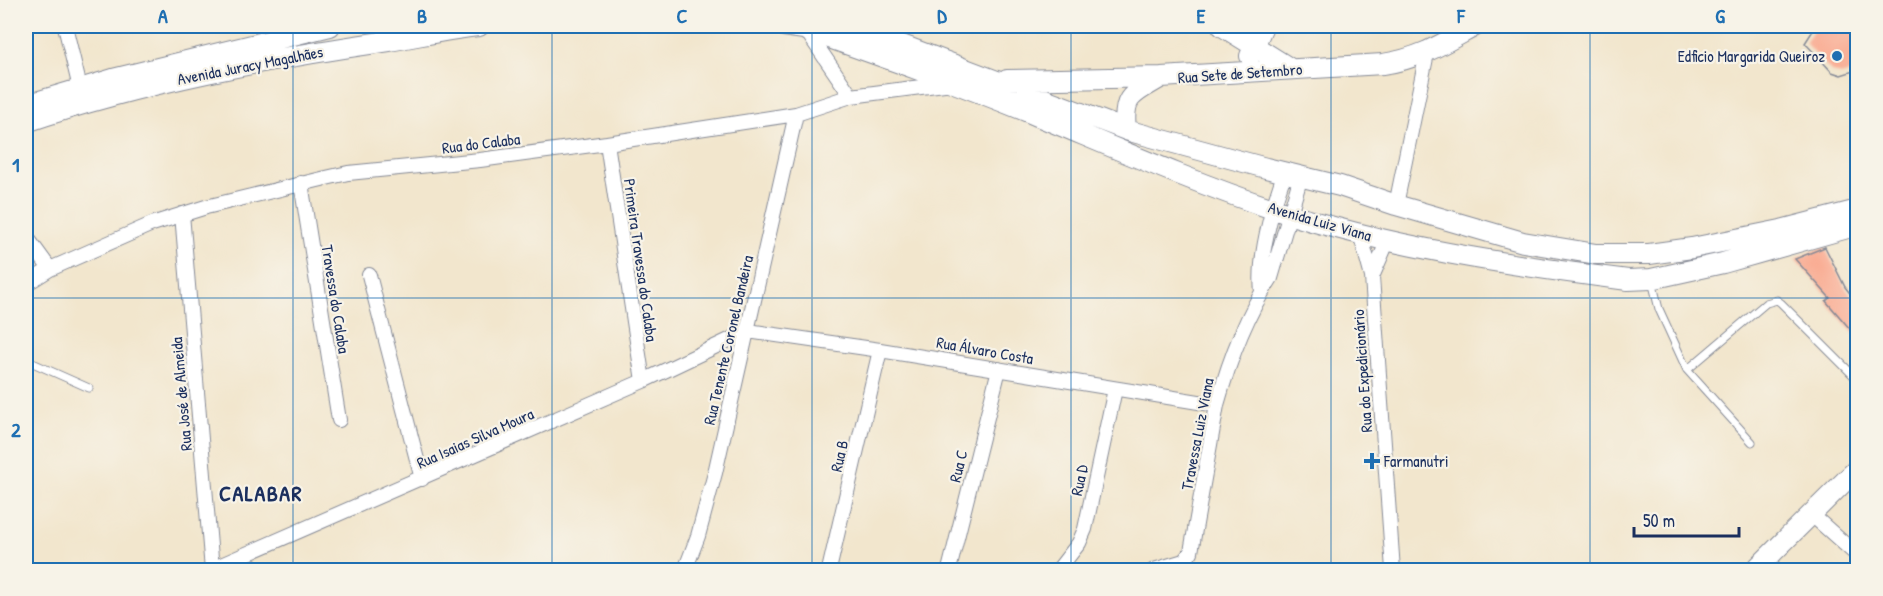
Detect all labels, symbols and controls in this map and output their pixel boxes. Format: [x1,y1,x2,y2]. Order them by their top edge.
text: A [158,2,168,29]
text: B [417,2,427,29]
text: C [677,2,688,29]
text: D [937,2,947,29]
text: E [1197,2,1206,29]
text: F [1456,2,1466,29]
text: G [1715,2,1725,29]
street label: Avenida Juracy Magalhães [175,40,325,90]
place label: Edficio Margarida Queiroz [1678,45,1825,67]
marker: Edficio Margarida Queiroz [1830,49,1844,63]
street label: Rua Sete de Setembro [1177,58,1304,88]
street label: Rua do Calaba [441,127,521,159]
text: 1 [12,151,20,178]
street label: Primeira Travessa do Calaba [619,177,663,343]
street label: Avenida Luiz Viana [1266,196,1374,246]
street label: Travessa do Calaba [317,243,355,355]
street label: Rua Tenente Coronel Bandeira [698,253,758,427]
street label: Rua do Expedicionário [1347,308,1377,433]
street label: Rua Álvaro Costa [935,331,1035,369]
street label: Rua José de Almeida [165,336,197,452]
street label: Travessa Luiz Viana [1175,376,1219,492]
street label: Rua Isaias Silva Moura [413,402,537,474]
text: 2 [11,416,21,443]
street label: Rua B [825,438,853,474]
street label: Rua C [943,447,973,484]
place label: Farmanutri [1383,450,1448,472]
marker: Farmanutri [1365,454,1379,468]
street label: Rua D [1065,462,1093,498]
district label: CALABAR [219,478,303,508]
scale bar [1634,500,1739,538]
text: 50 m [1643,508,1675,533]

